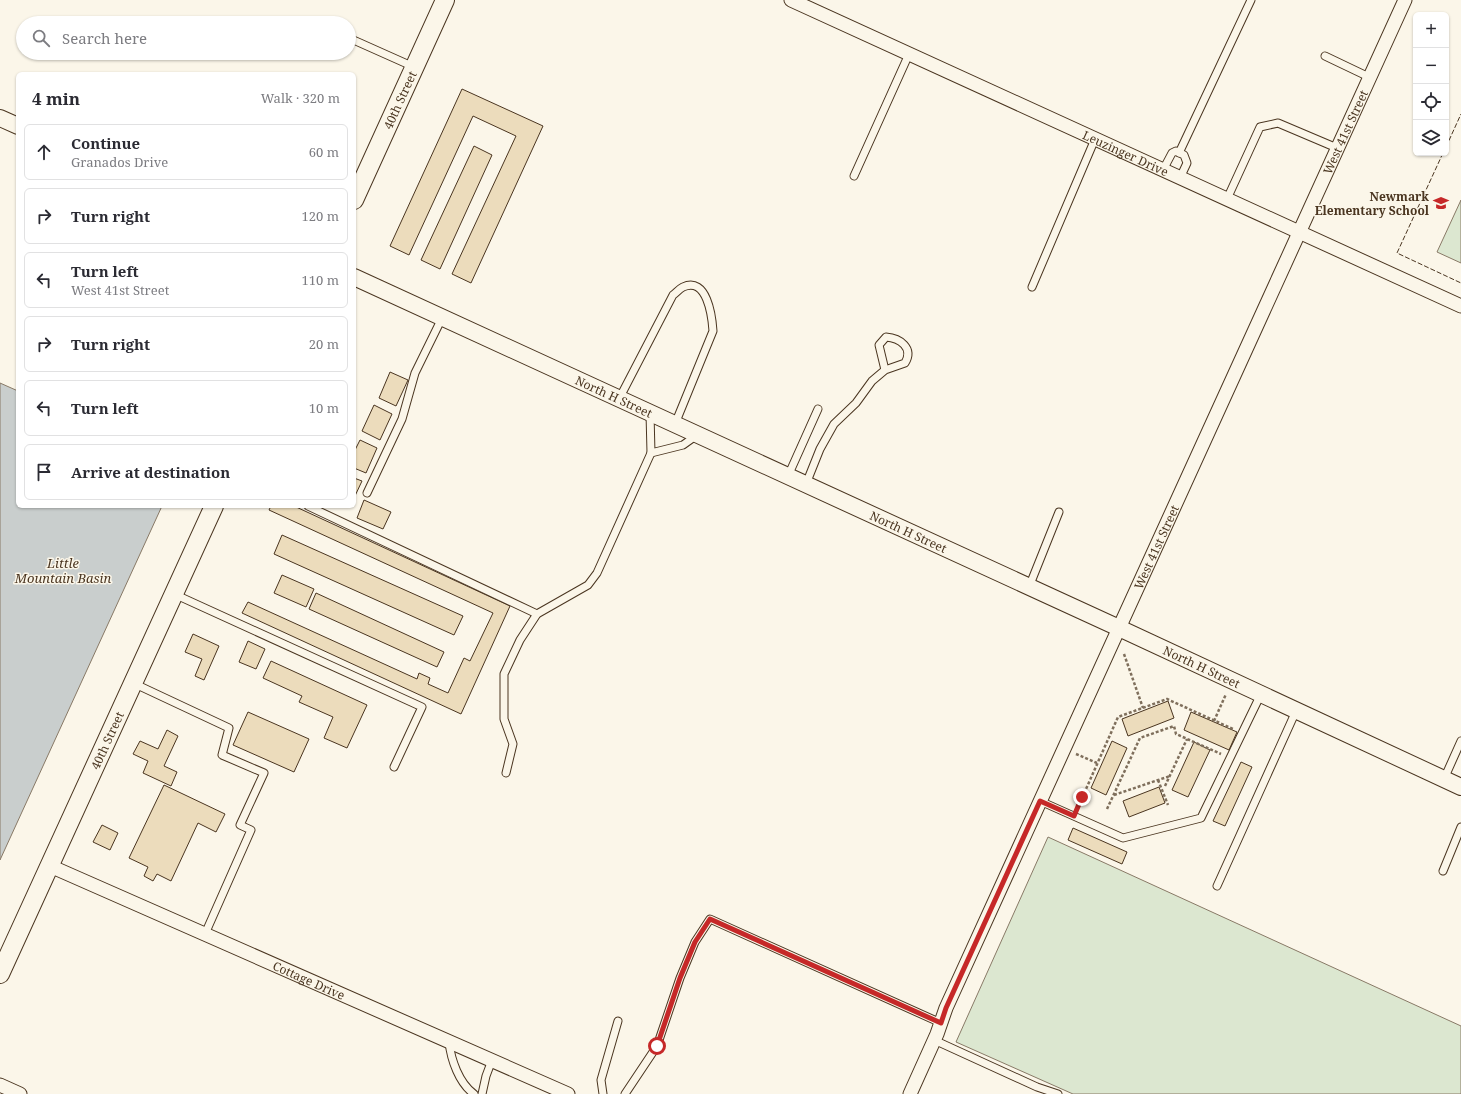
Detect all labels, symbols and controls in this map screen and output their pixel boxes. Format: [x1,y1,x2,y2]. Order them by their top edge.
map controls [1413,12,1449,156]
button: + [1413,12,1449,48]
search box [16,16,356,60]
icon: search [30,27,52,49]
text: Search here [62,28,147,48]
button: − [1413,48,1449,84]
street label: 40th Street [379,68,420,132]
button: locate [1413,84,1449,120]
text: 4 min [32,87,80,110]
street label: West 41st Street [1318,87,1372,177]
text: Walk · 320 m [261,89,340,107]
button: layers [1413,120,1449,156]
street label: Leuzinger Drive [1080,126,1171,180]
text: Continue [71,133,140,153]
icon: ahead [33,141,55,163]
text: 60 m [309,143,339,161]
text: Granados Drive [71,153,168,171]
place label: Newmark Elementary School [1315,188,1430,219]
school or university icon: Newmark Elementary School [1432,194,1450,212]
icon: right [33,205,55,227]
text: Turn right [71,206,150,226]
text: 120 m [302,207,339,225]
text: Turn left [71,261,139,281]
icon: left [33,269,55,291]
text: 110 m [302,271,339,289]
text: West 41st Street [71,281,169,299]
icon: right [33,333,55,355]
text: Turn right [71,334,150,354]
text: 20 m [309,335,339,353]
street label: North H Street [573,371,655,421]
icon: left [33,397,55,419]
text: Turn left [71,398,139,418]
text: 10 m [309,399,339,417]
icon: arrive [33,461,55,483]
text: Arrive at destination [71,462,230,482]
street label: West 41st Street [1129,502,1183,592]
street label: North H Street [867,506,950,556]
water label: Little Mountain Basin [14,554,111,587]
street label: North H Street [1161,641,1243,692]
street label: 40th Street [86,709,127,772]
route end [1073,788,1091,806]
street label: Cottage Drive [270,957,348,1003]
route start [648,1037,666,1055]

